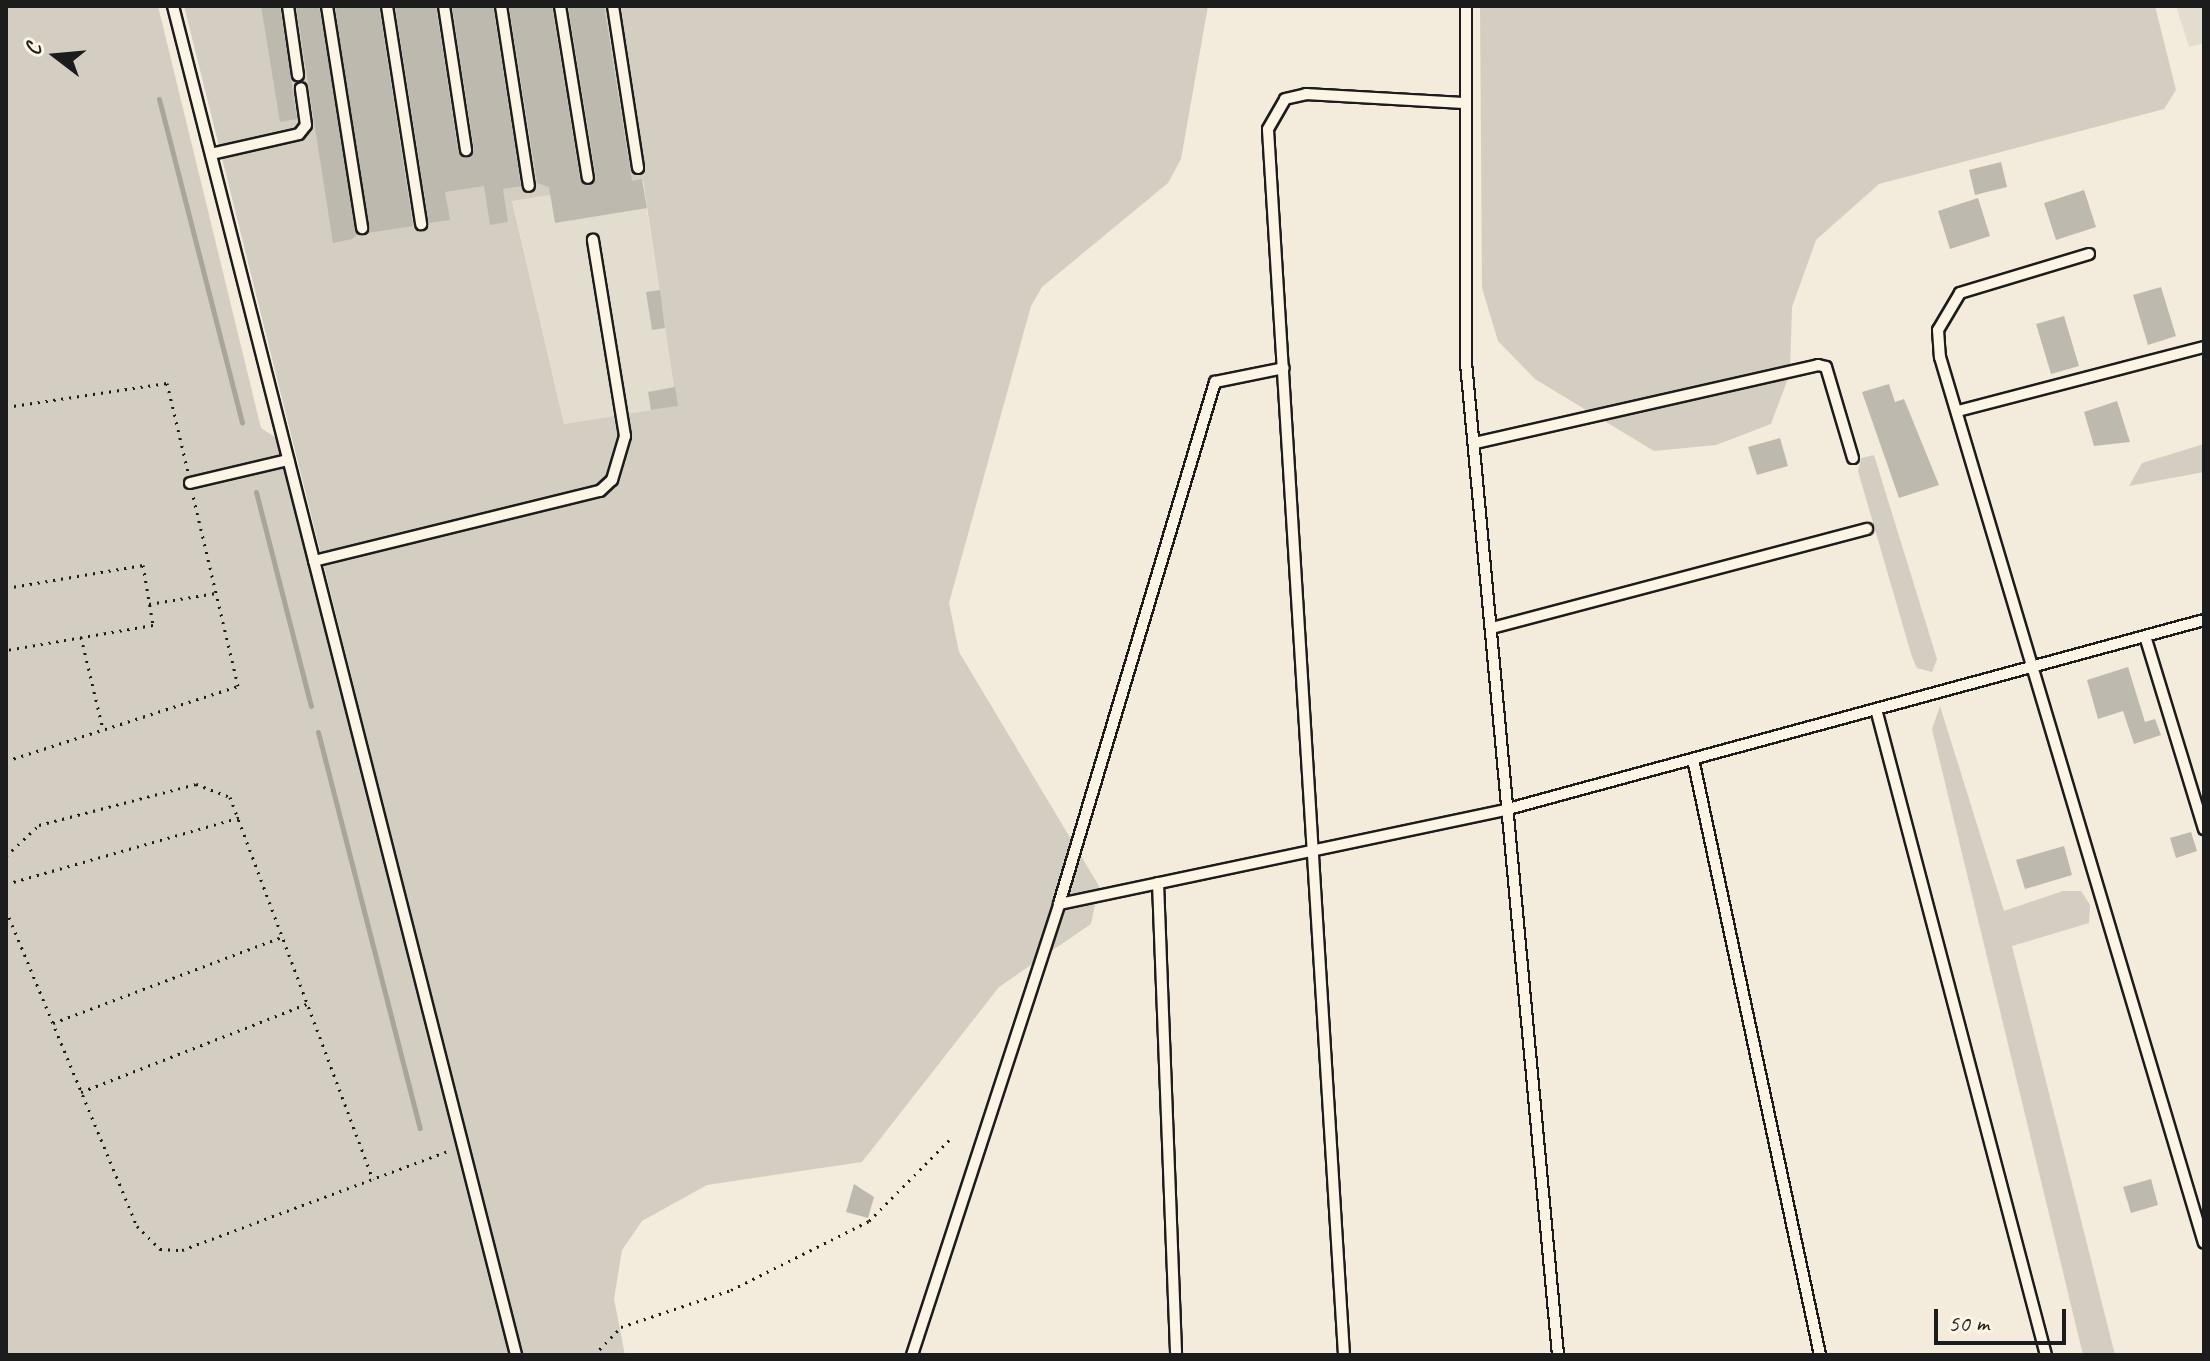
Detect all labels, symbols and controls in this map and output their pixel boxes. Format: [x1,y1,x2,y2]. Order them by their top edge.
north arrow [16,16,96,96]
text: С [18,40,48,58]
scale bar [1938,1293,2070,1343]
text: 50 m [1948,1308,1989,1338]

